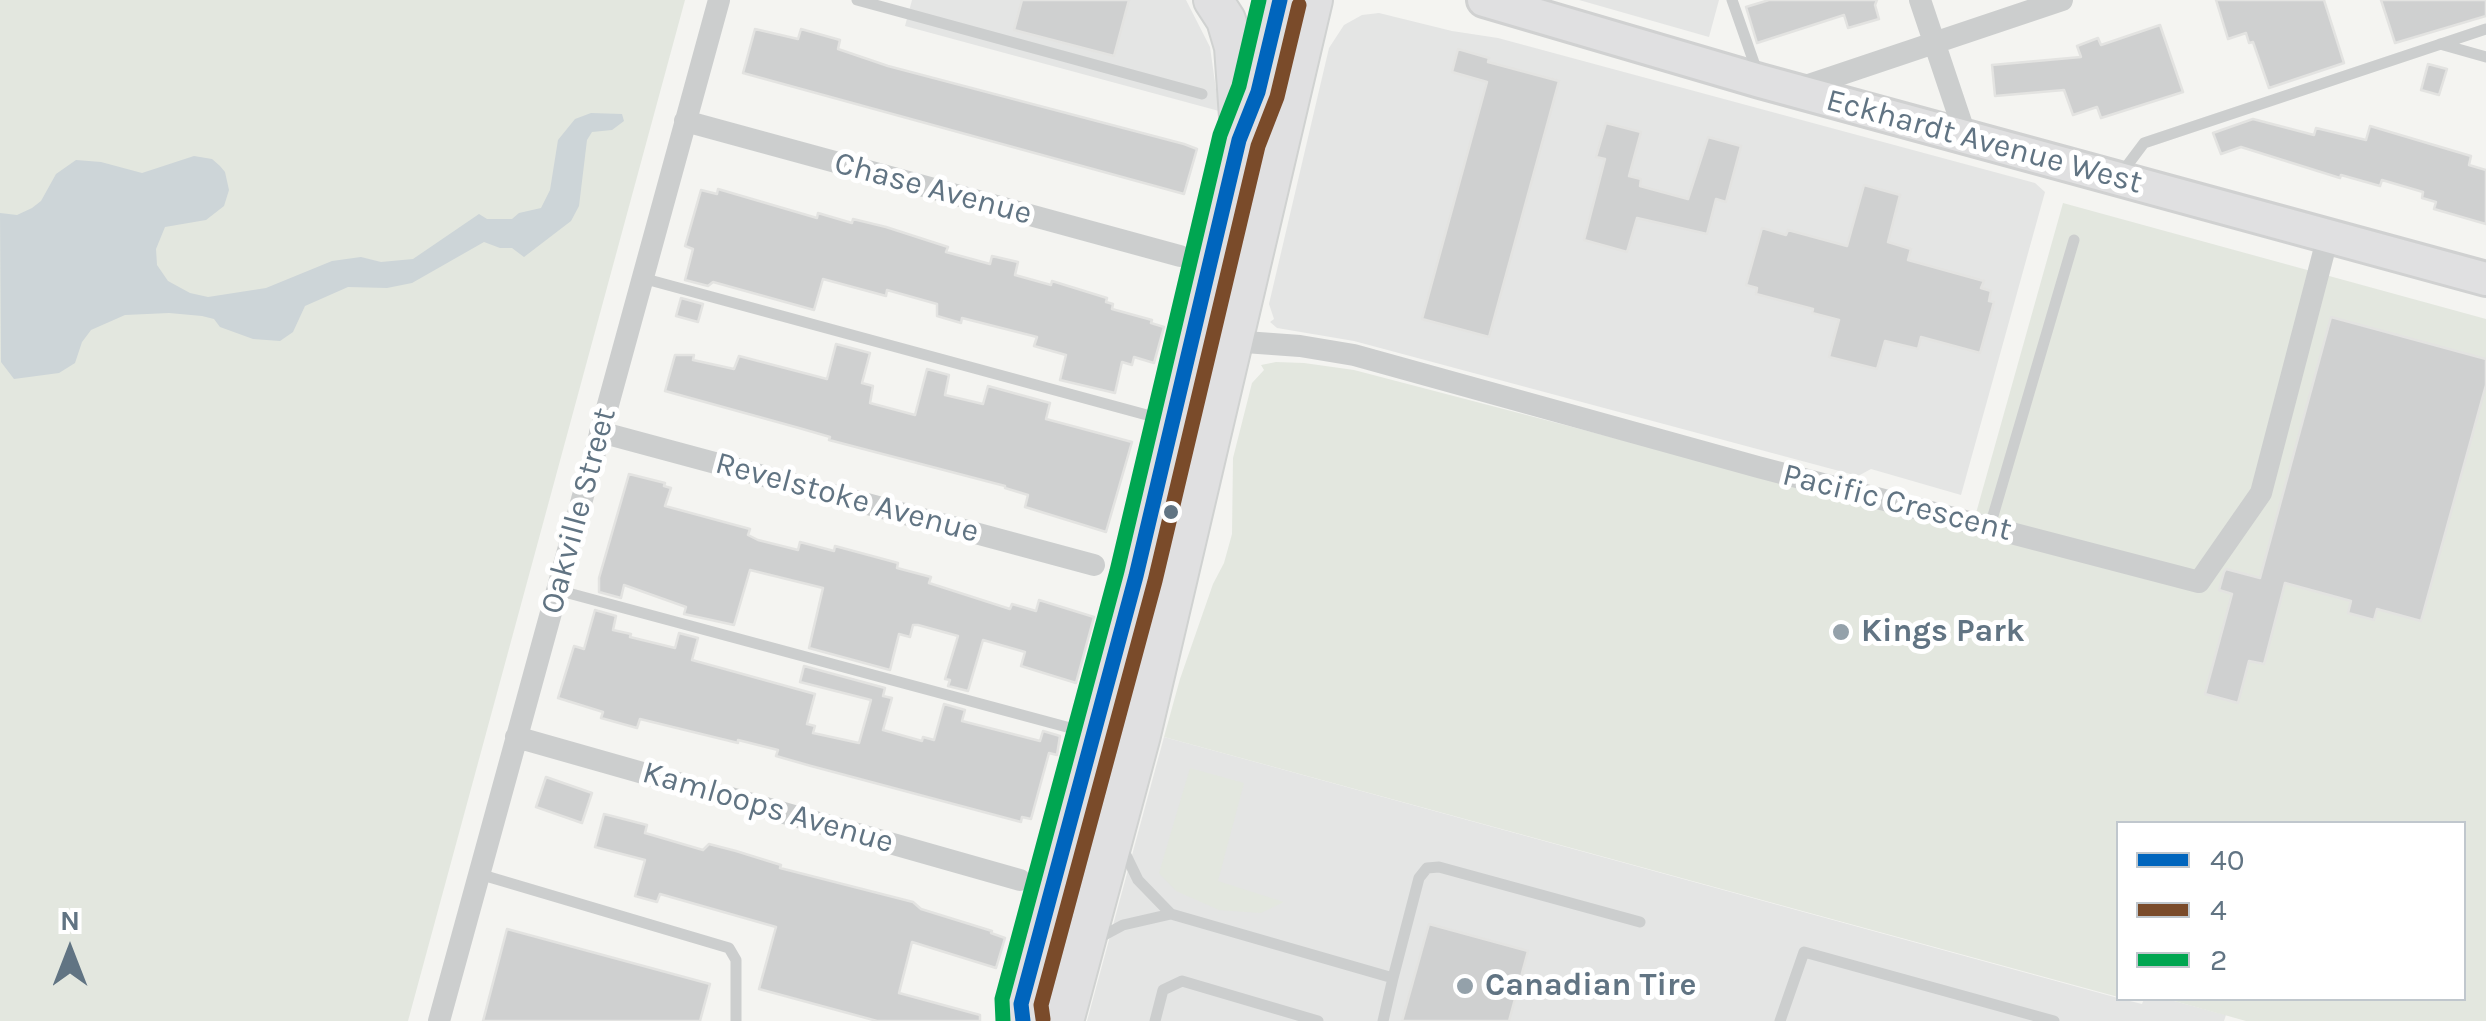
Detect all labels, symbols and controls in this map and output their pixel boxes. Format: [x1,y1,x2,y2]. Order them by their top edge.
street label: Eckhardt Avenue West [1822,81,2146,203]
street label: Chase Avenue [830,144,1036,234]
street label: Oakville Street [533,404,625,618]
street label: Revelstoke Avenue [711,444,983,552]
street label: Pacific Crescent [1778,456,2016,550]
unlabelled marker [1161,502,1181,522]
place label: Kings Park [1861,613,2025,651]
marker: Kings Park [1830,621,1852,643]
street label: Kamloops Avenue [638,754,898,862]
legend [2116,821,2466,1001]
text: 40 [2210,842,2245,878]
text: 4 [2210,892,2227,928]
north arrow [20,901,120,1001]
text: N [60,904,80,937]
text: 2 [2210,942,2227,978]
place label: Canadian Tire [1485,967,1697,1005]
marker: Canadian Tire [1454,975,1476,997]

